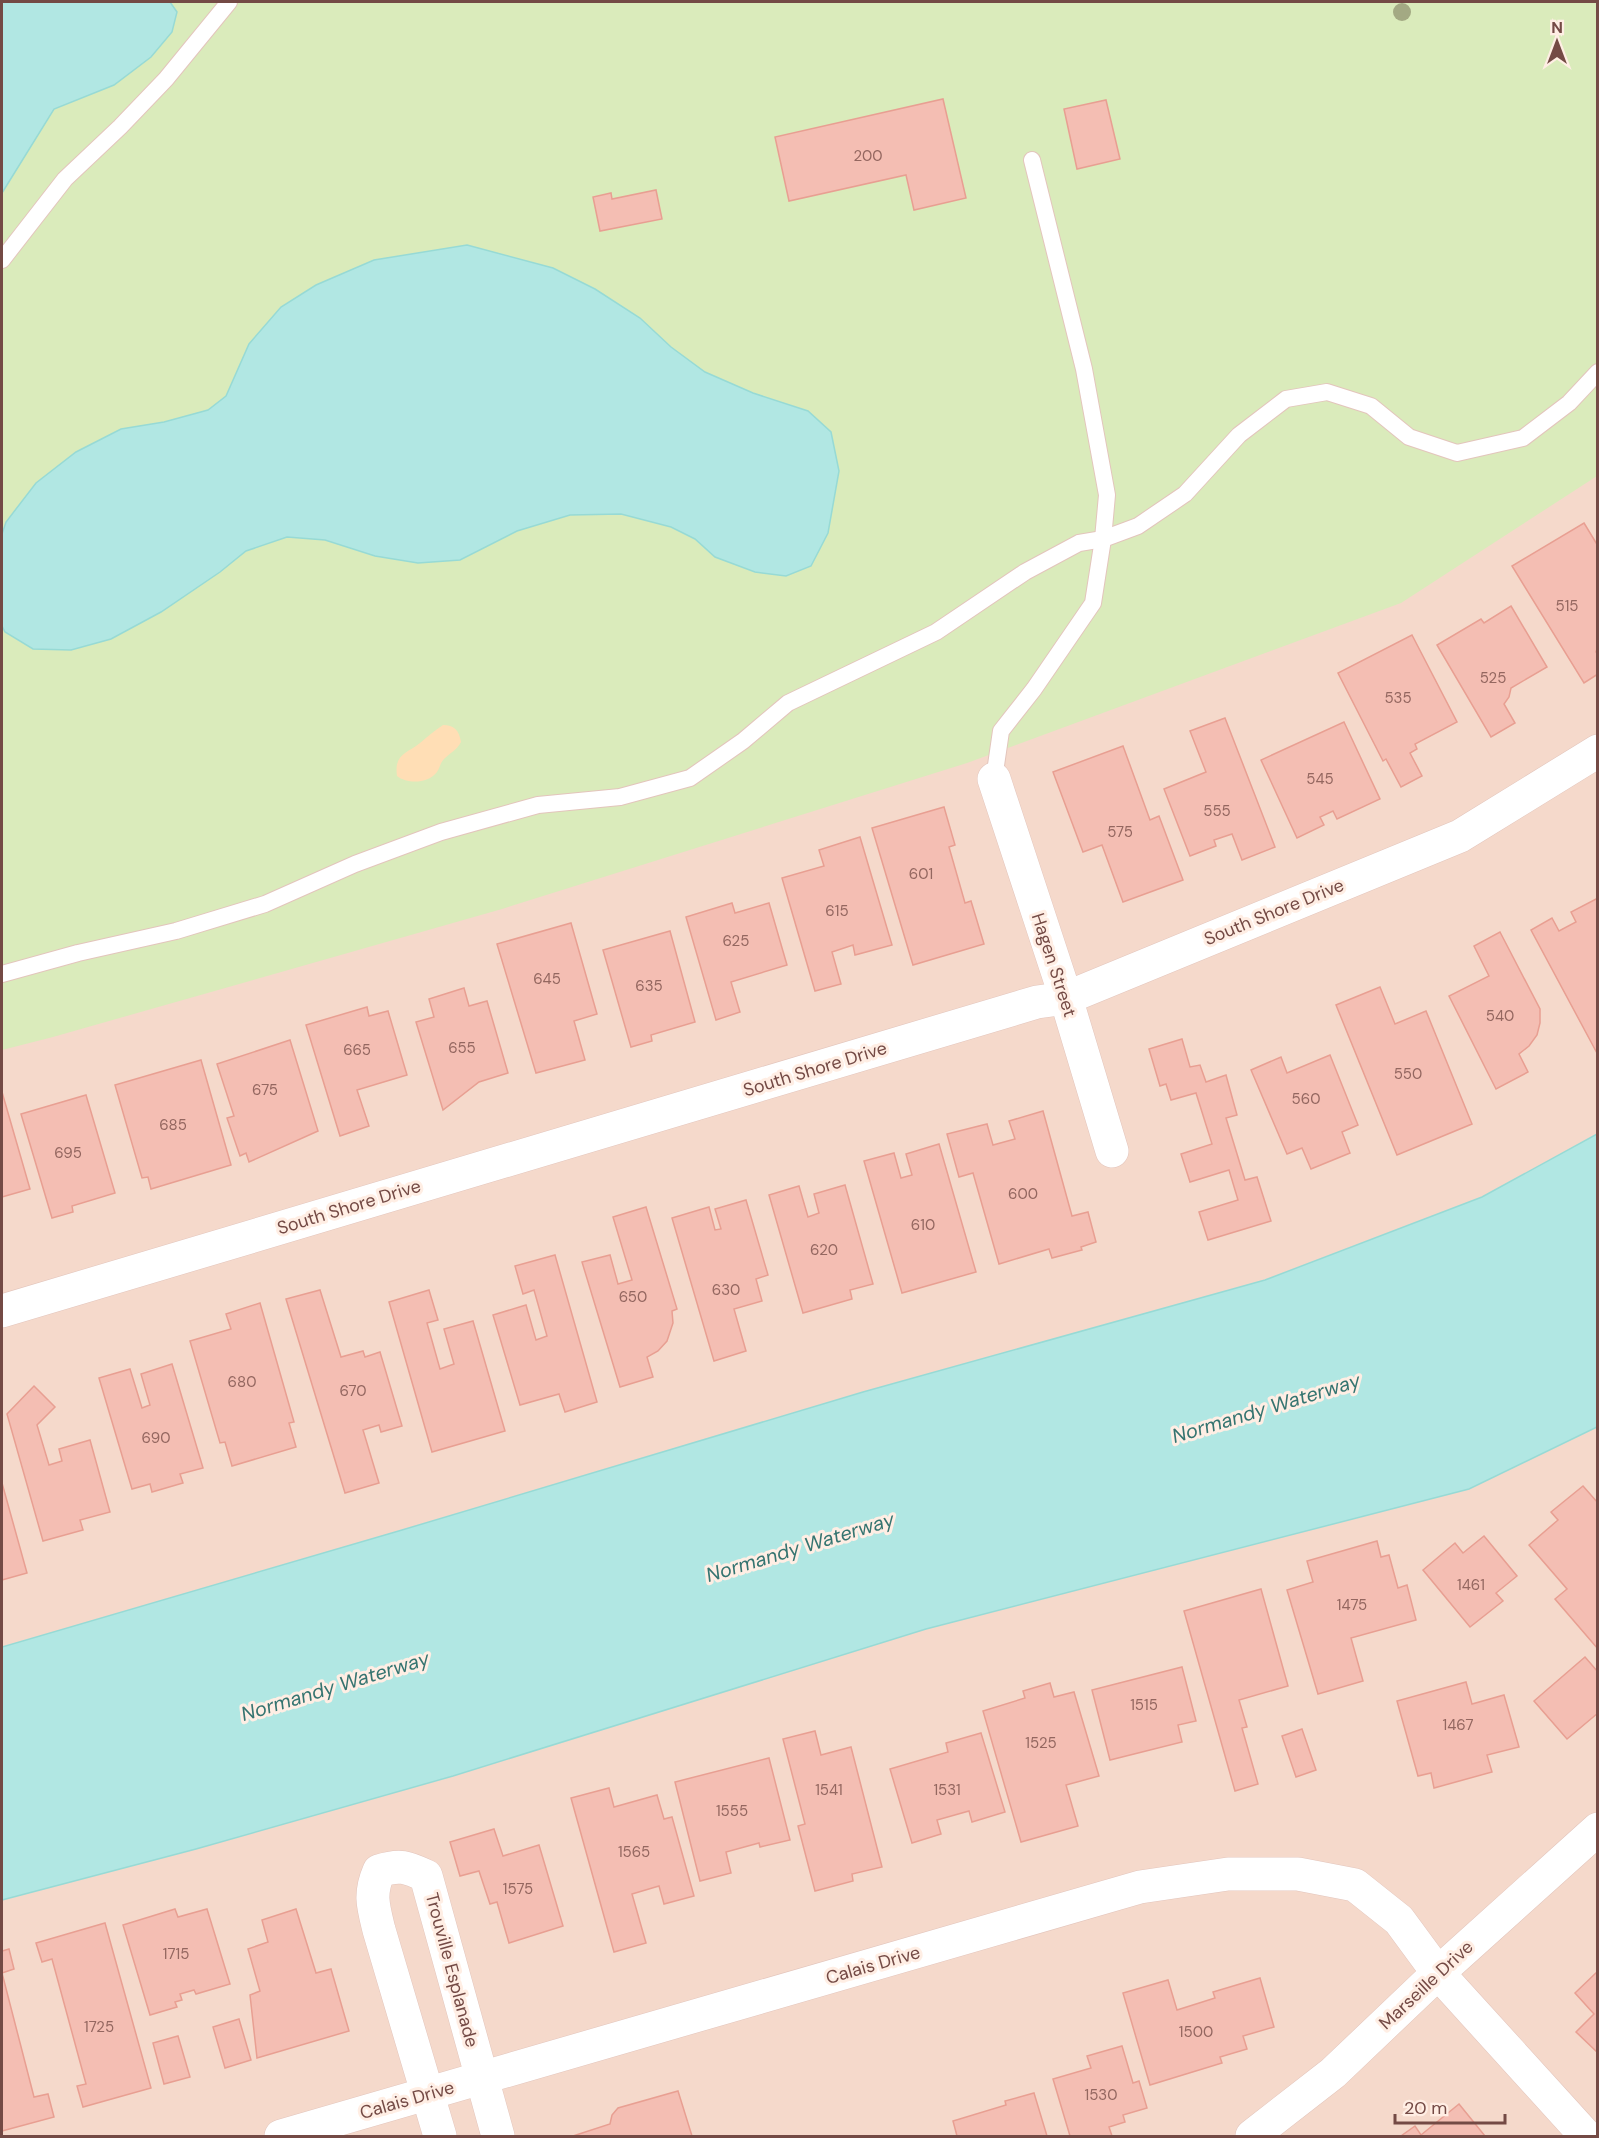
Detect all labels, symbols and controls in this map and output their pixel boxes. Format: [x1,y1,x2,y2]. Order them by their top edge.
north arrow [1527,12,1587,72]
text: N [1551,17,1563,38]
house number: 200 [853,146,883,166]
house number: 515 [1556,596,1578,616]
house number: 525 [1480,668,1506,688]
house number: 535 [1384,688,1412,708]
house number: 545 [1306,769,1334,789]
house number: 555 [1203,801,1231,821]
house number: 575 [1107,822,1133,842]
house number: 601 [909,864,933,884]
street label: South Shore Drive [1200,873,1348,951]
house number: 615 [825,901,849,921]
street label: Hagen Street [1026,910,1082,1020]
house number: 625 [723,931,749,951]
house number: 645 [533,969,561,989]
house number: 635 [635,976,663,996]
house number: 540 [1486,1006,1514,1026]
street label: South Shore Drive [740,1036,890,1102]
house number: 655 [448,1038,476,1058]
house number: 665 [343,1040,371,1060]
house number: 550 [1394,1064,1422,1084]
house number: 675 [252,1080,278,1100]
house number: 560 [1292,1089,1320,1109]
house number: 685 [159,1115,187,1135]
house number: 695 [54,1143,82,1163]
street label: South Shore Drive [274,1174,424,1240]
house number: 600 [1008,1184,1038,1204]
house number: 610 [911,1215,935,1235]
house number: 620 [810,1240,838,1260]
house number: 630 [712,1280,740,1300]
house number: 650 [619,1287,647,1307]
water label: Normandy Waterway [1169,1367,1364,1449]
house number: 680 [228,1372,256,1392]
house number: 670 [339,1381,367,1401]
house number: 690 [142,1428,170,1448]
water label: Normandy Waterway [703,1506,898,1588]
house number: 1461 [1457,1575,1485,1595]
house number: 1475 [1337,1595,1367,1615]
water label: Normandy Waterway [238,1645,433,1727]
house number: 1515 [1130,1695,1158,1715]
house number: 1467 [1443,1715,1473,1735]
house number: 1525 [1025,1733,1057,1753]
house number: 1541 [815,1780,843,1800]
house number: 1531 [933,1780,961,1800]
house number: 1555 [716,1801,748,1821]
house number: 1565 [618,1842,650,1862]
house number: 1575 [503,1879,533,1899]
street label: Trouville Esplanade [420,1890,484,2050]
street label: Marseille Drive [1374,1935,1478,2035]
street label: Calais Drive [823,1940,923,1990]
house number: 1715 [163,1944,189,1964]
house number: 1725 [84,2017,114,2037]
house number: 1500 [1179,2022,1213,2042]
street label: Calais Drive [357,2075,457,2125]
house number: 1530 [1085,2085,1117,2105]
scale bar [1395,2087,1504,2125]
text: 20 m [1404,2096,1447,2120]

